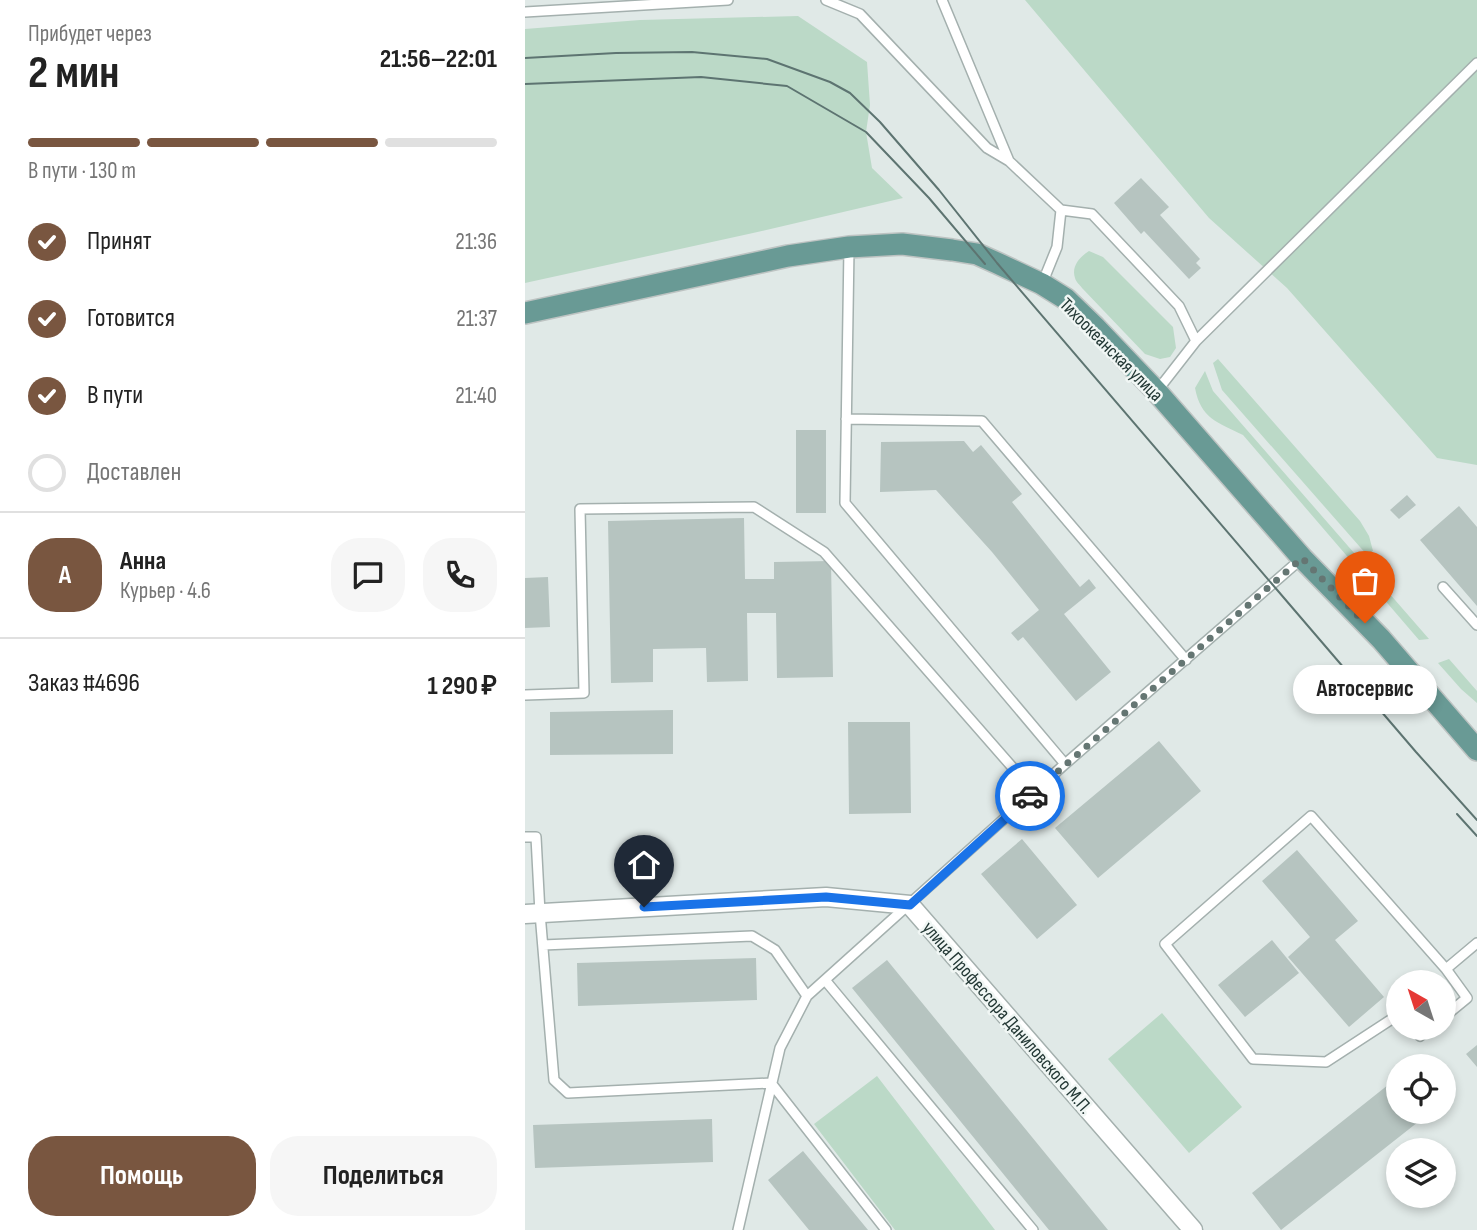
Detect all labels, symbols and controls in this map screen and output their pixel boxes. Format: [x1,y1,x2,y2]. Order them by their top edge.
text: Прибудет через [28,20,152,48]
text: 21:56–22:01 [380,44,497,75]
text: 2 мин [28,46,119,101]
text: В пути · 130 m [28,157,136,185]
icon: check [28,223,66,261]
text: Принят [87,226,152,257]
text: 21:36 [455,228,497,256]
street label: Тихоокеанская улица [1054,294,1167,407]
icon: check [28,300,66,338]
text: Готовится [87,303,175,334]
text: 21:37 [456,305,497,333]
icon: check [28,377,66,415]
text: В пути [87,380,143,411]
text: 21:40 [455,382,497,410]
text: Доставлен [87,457,181,488]
button: chat [331,538,405,612]
button: phone [423,538,497,612]
text: Анна [120,546,166,577]
pin [1335,551,1395,623]
text: А [59,560,71,591]
icon: bag [1346,562,1384,600]
text: Курьер · 4.6 [120,577,211,605]
callout: Автосервис [1293,665,1437,714]
text: Заказ #4696 [28,668,140,699]
text: 1 290 ₽ [427,671,497,702]
text: Автосервис [1316,675,1414,703]
courier [995,761,1065,831]
icon: car [1011,777,1049,815]
pin [614,835,674,907]
icon: home [625,846,663,884]
street label: улица Профессора Даниловского М.П. [917,917,1097,1119]
north arrow [1386,970,1456,1040]
map controls [1386,970,1456,1208]
button: locate [1386,1054,1456,1124]
button: Помощь [28,1136,256,1216]
button: Поделиться [270,1136,497,1216]
button: layers [1386,1138,1456,1208]

